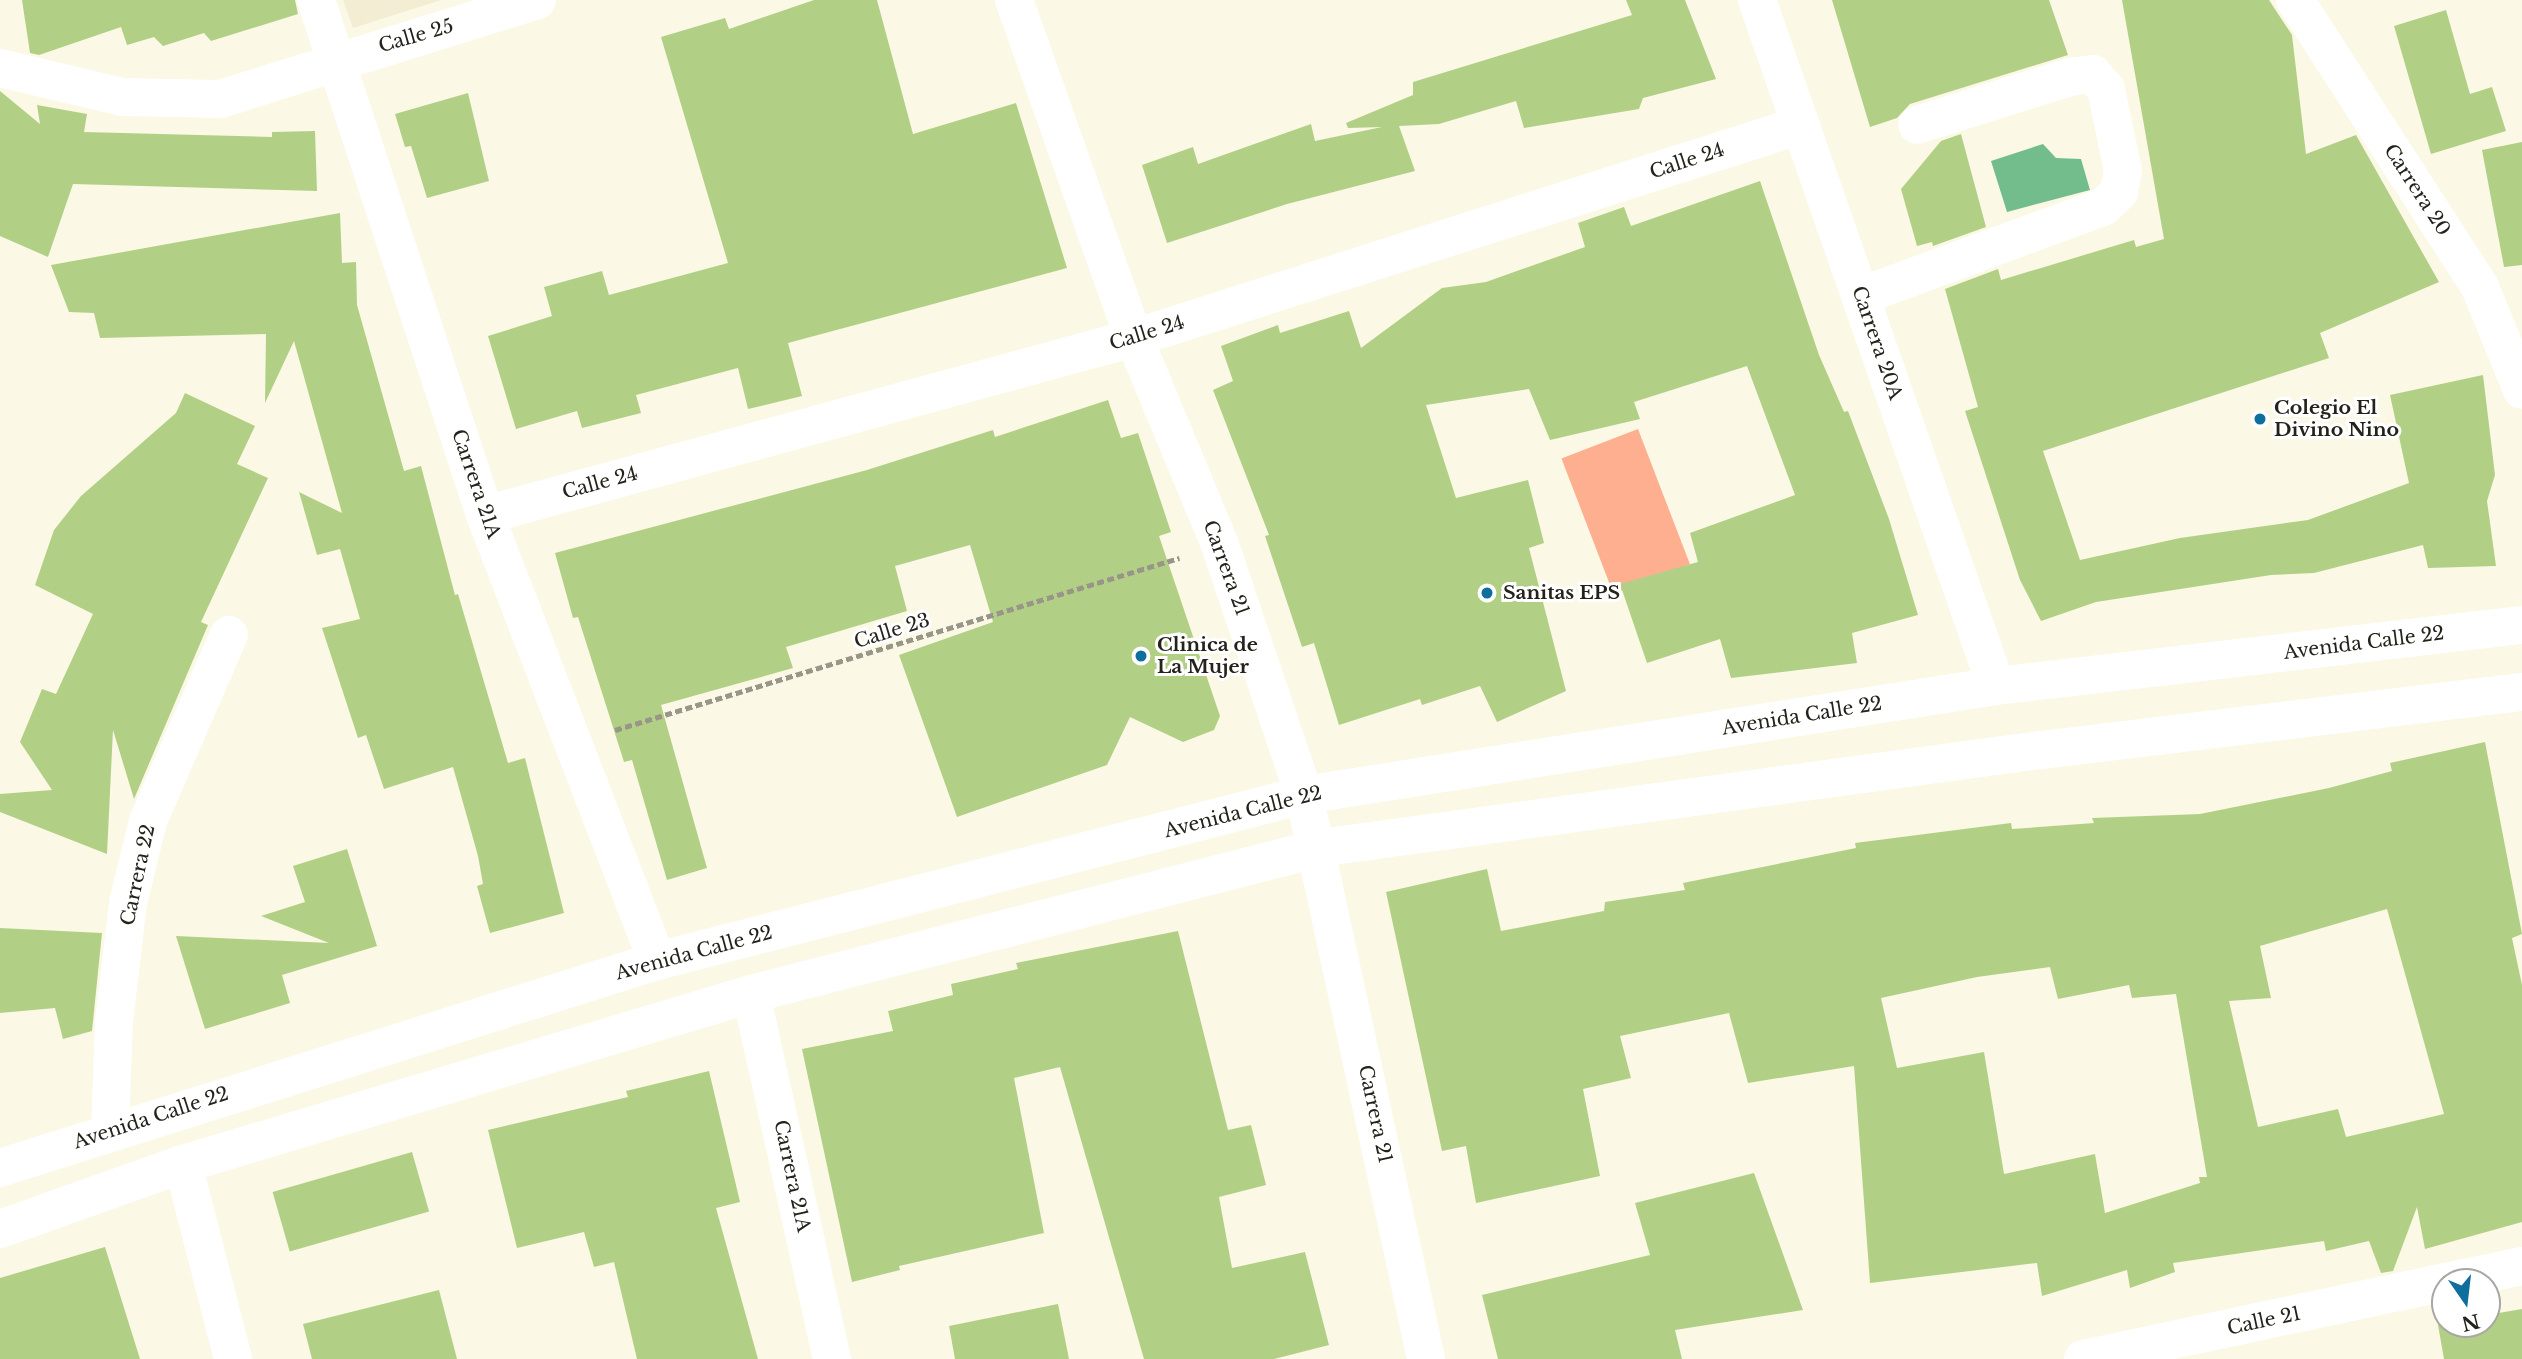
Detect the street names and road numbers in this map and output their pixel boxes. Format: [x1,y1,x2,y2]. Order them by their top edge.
street label: Calle 25 [376,14,456,58]
street label: Calle 24 [1647,138,1727,184]
street label: Carrera 20 [2379,140,2455,240]
street label: Carrera 20A [1847,283,1907,403]
street label: Calle 24 [1107,311,1187,355]
street label: Carrera 21A [447,426,505,542]
street label: Calle 24 [560,462,640,504]
street label: Carrera 21 [1198,517,1254,619]
street label: Calle 23 [851,609,933,653]
street label: Avenida Calle 22 [2282,622,2446,664]
street label: Avenida Calle 22 [1720,692,1884,740]
street label: Avenida Calle 22 [1162,781,1324,843]
street label: Carrera 22 [116,822,160,928]
street label: Avenida Calle 22 [613,921,775,985]
street label: Carrera 21 [1353,1063,1397,1165]
street label: Avenida Calle 22 [70,1082,232,1154]
street label: Carrera 21A [769,1118,815,1234]
street label: Calle 21 [2225,1302,2303,1340]

